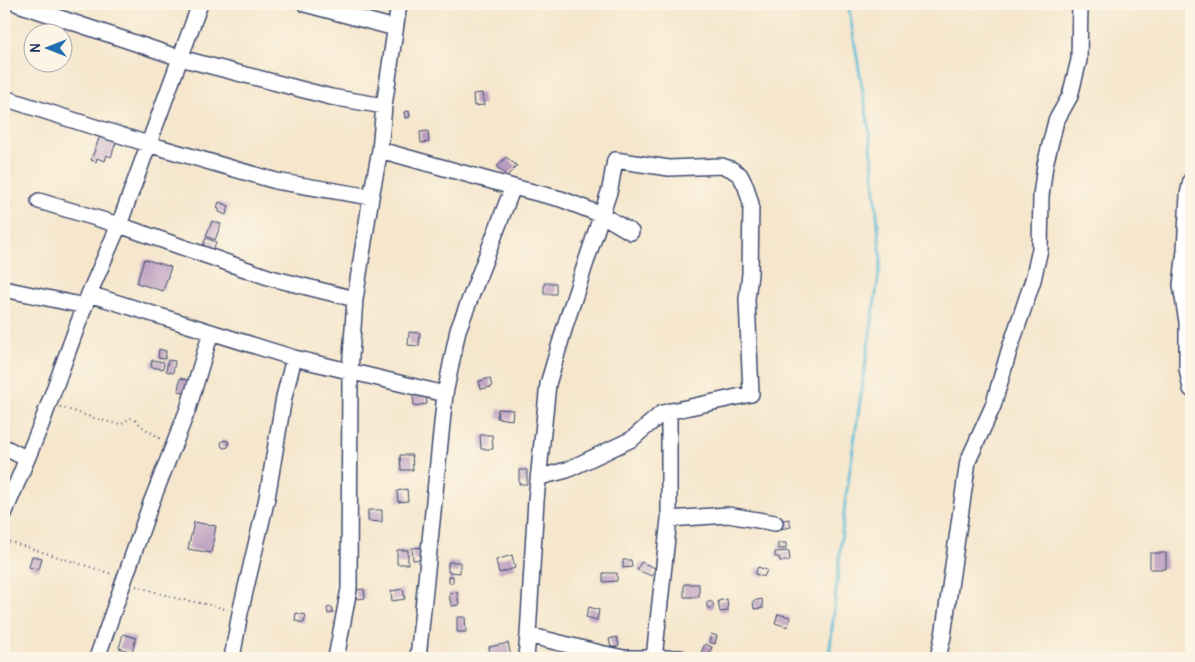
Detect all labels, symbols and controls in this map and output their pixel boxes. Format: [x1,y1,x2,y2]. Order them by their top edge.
north arrow [22,22,72,72]
text: N [26,43,44,53]

